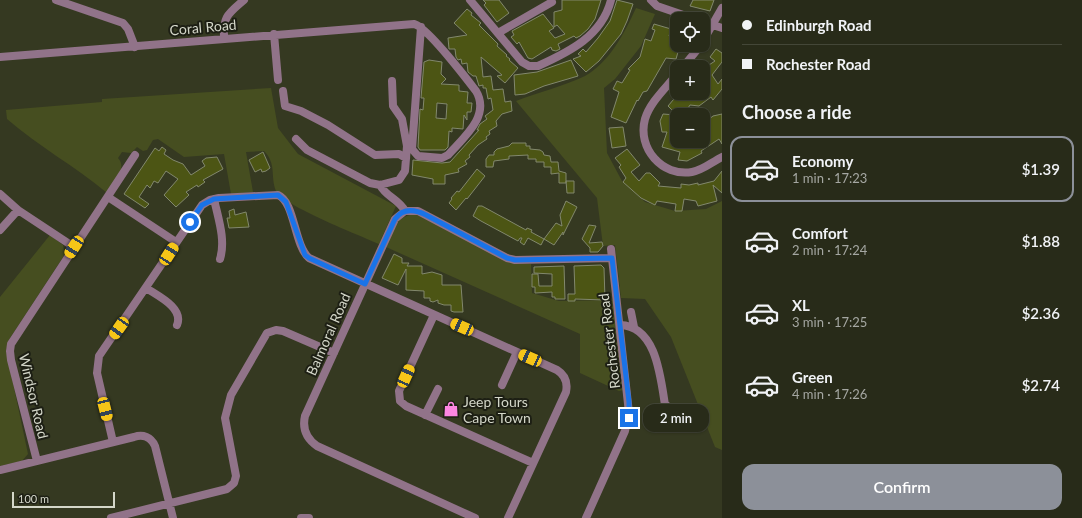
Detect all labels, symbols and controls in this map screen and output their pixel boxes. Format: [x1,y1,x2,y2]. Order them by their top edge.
map controls [670,12,710,148]
button: locate [670,12,710,52]
street label: Coral Road [169,16,237,38]
text: Edinburgh Road [766,16,872,34]
text: Rochester Road [766,55,870,73]
button: + [670,60,710,100]
text: Choose a ride [742,101,851,123]
button: − [670,108,710,148]
icon: car [744,151,780,187]
text: Economy [792,152,853,170]
text: $1.39 [1022,160,1060,178]
text: 1 min · 17:23 [792,170,867,186]
route start [181,213,199,231]
icon: car [744,223,780,259]
text: Comfort [792,224,848,242]
text: $1.88 [1022,232,1060,250]
car [62,234,86,260]
car [157,241,181,267]
text: 2 min · 17:24 [792,242,867,258]
street label: Balmoral Road [302,290,354,378]
street label: Rochester Road [595,292,623,390]
icon: car [744,295,780,331]
text: XL [792,296,810,314]
text: $2.36 [1022,304,1060,322]
text: 3 min · 17:25 [792,314,867,330]
car [107,315,131,341]
car [449,317,475,337]
car [517,348,543,368]
street label: Windsor Road [16,352,52,440]
car [396,363,416,389]
icon: car [744,367,780,403]
text: Green [792,368,833,386]
text: $2.74 [1022,376,1060,394]
text: 4 min · 17:26 [792,386,867,402]
place label: Jeep Tours Cape Town [463,393,531,426]
car [96,396,114,422]
shop icon: Jeep Tours Cape Town [442,400,460,418]
callout: 2 min [643,404,709,432]
route end [620,409,638,427]
text: 2 min [660,410,692,426]
button: Confirm [742,464,1062,510]
scale bar [12,490,115,509]
text: 100 m [18,492,49,505]

